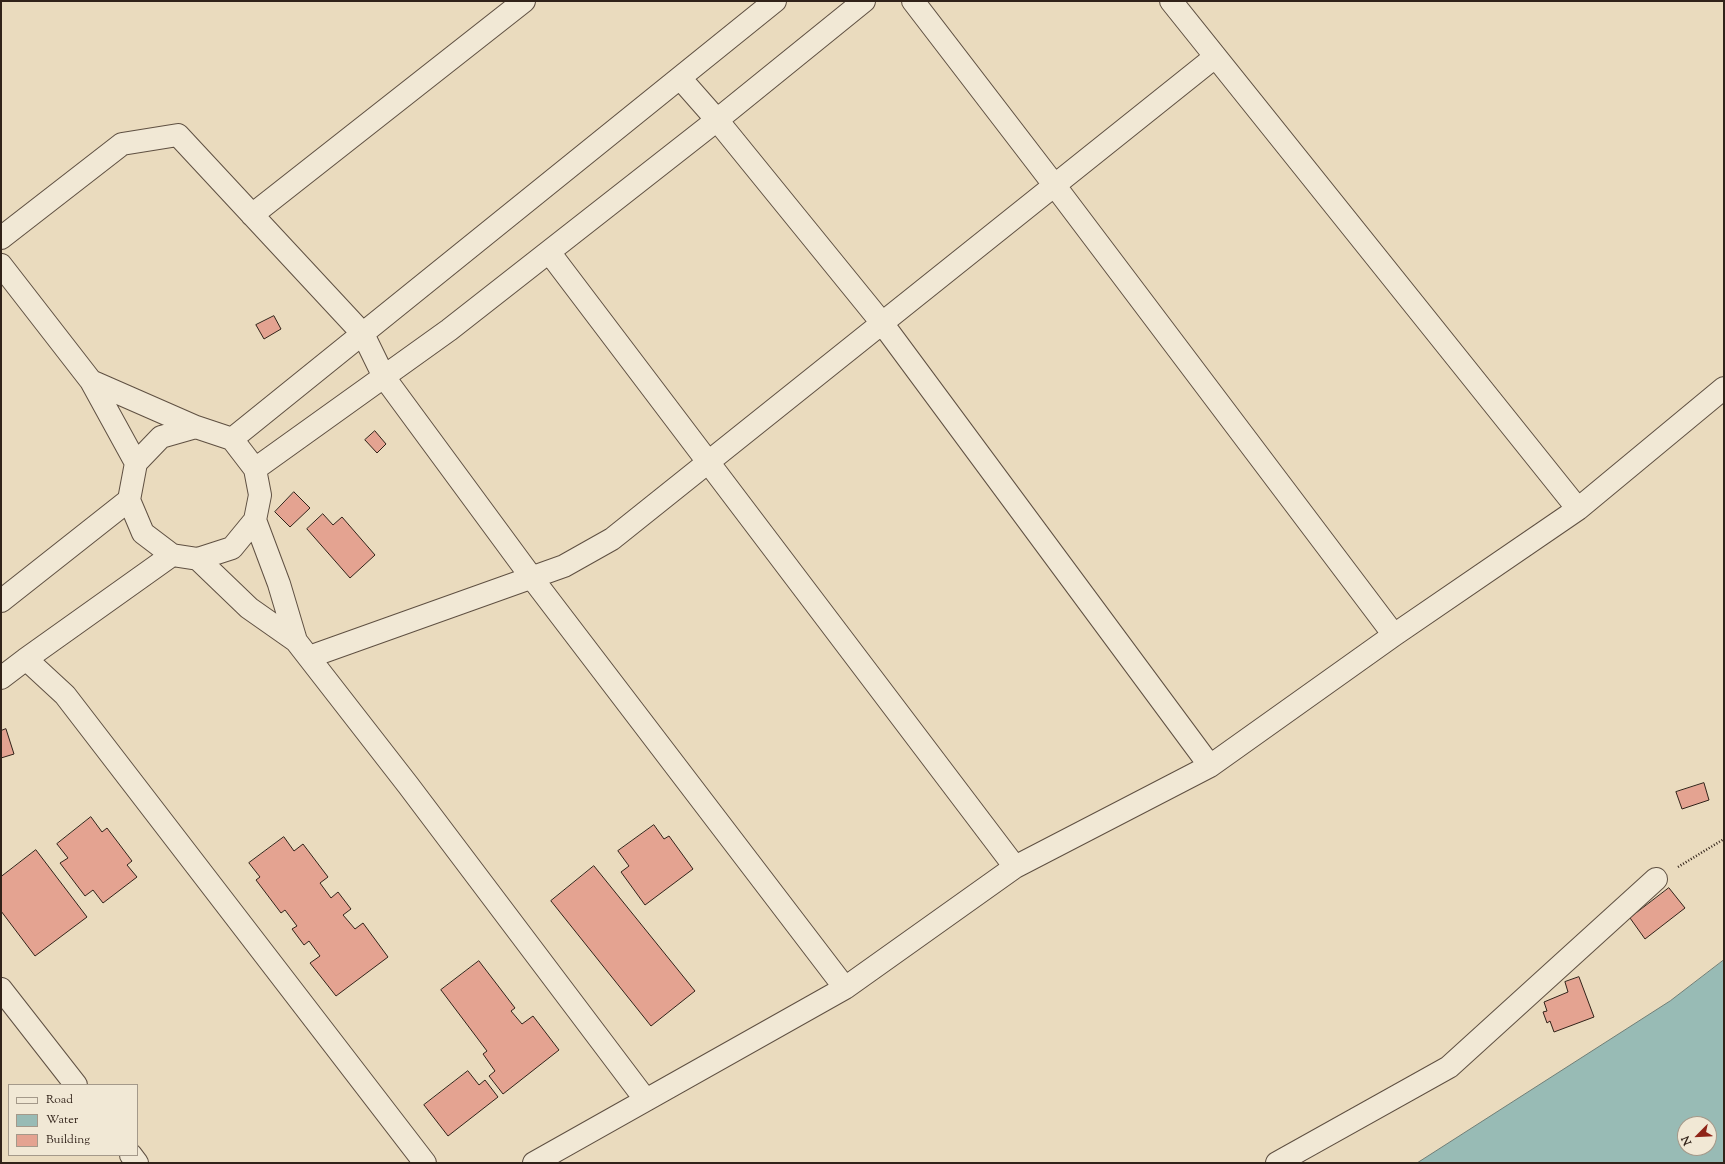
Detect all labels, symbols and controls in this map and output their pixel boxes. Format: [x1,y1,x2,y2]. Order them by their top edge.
legend [8,1084,138,1156]
text: Road [46,1091,73,1109]
text: Water [46,1111,78,1129]
north arrow [1677,1116,1717,1156]
text: Building [46,1131,90,1149]
text: N [1678,1133,1696,1148]

